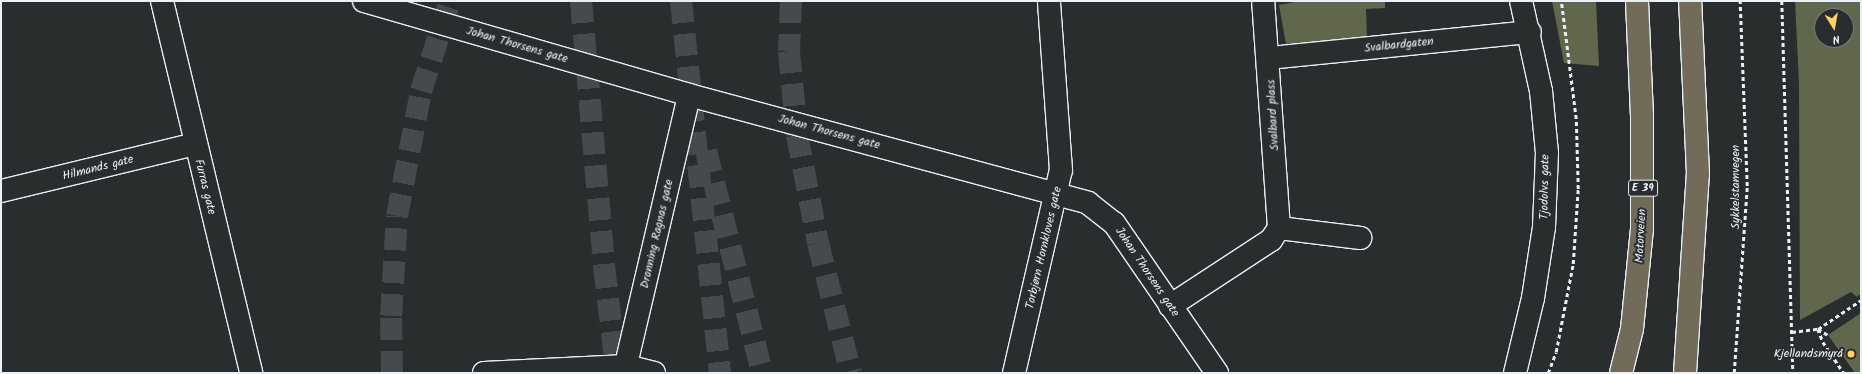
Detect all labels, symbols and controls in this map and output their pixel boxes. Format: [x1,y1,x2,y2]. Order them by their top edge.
north arrow [1814,8,1854,48]
street label: Johan Thorsens gate [465,24,569,66]
text: N [1831,29,1841,48]
street label: Svalbardgaten [1364,34,1434,56]
street label: Svalbard plass [1264,79,1282,151]
street label: Johan Thorsens gate [777,111,881,153]
street label: Sykkelstamvegen [1729,145,1743,229]
street label: Hilmands gate [61,152,135,184]
street label: Tjodolvs gate [1537,154,1553,220]
street label: Furras gate [191,158,219,216]
street label: Dronning Ragnas gate [637,178,677,290]
road number: E 39 [1628,179,1658,197]
street label: Torbjørn Hornkloves gate [1023,185,1065,311]
street label: Motorveien [1632,209,1650,263]
street label: Johan Thorsens gate [1112,225,1182,319]
place label: Kjellandsmyrå [1774,347,1843,361]
marker: Kjellandsmyrå [1846,349,1856,359]

